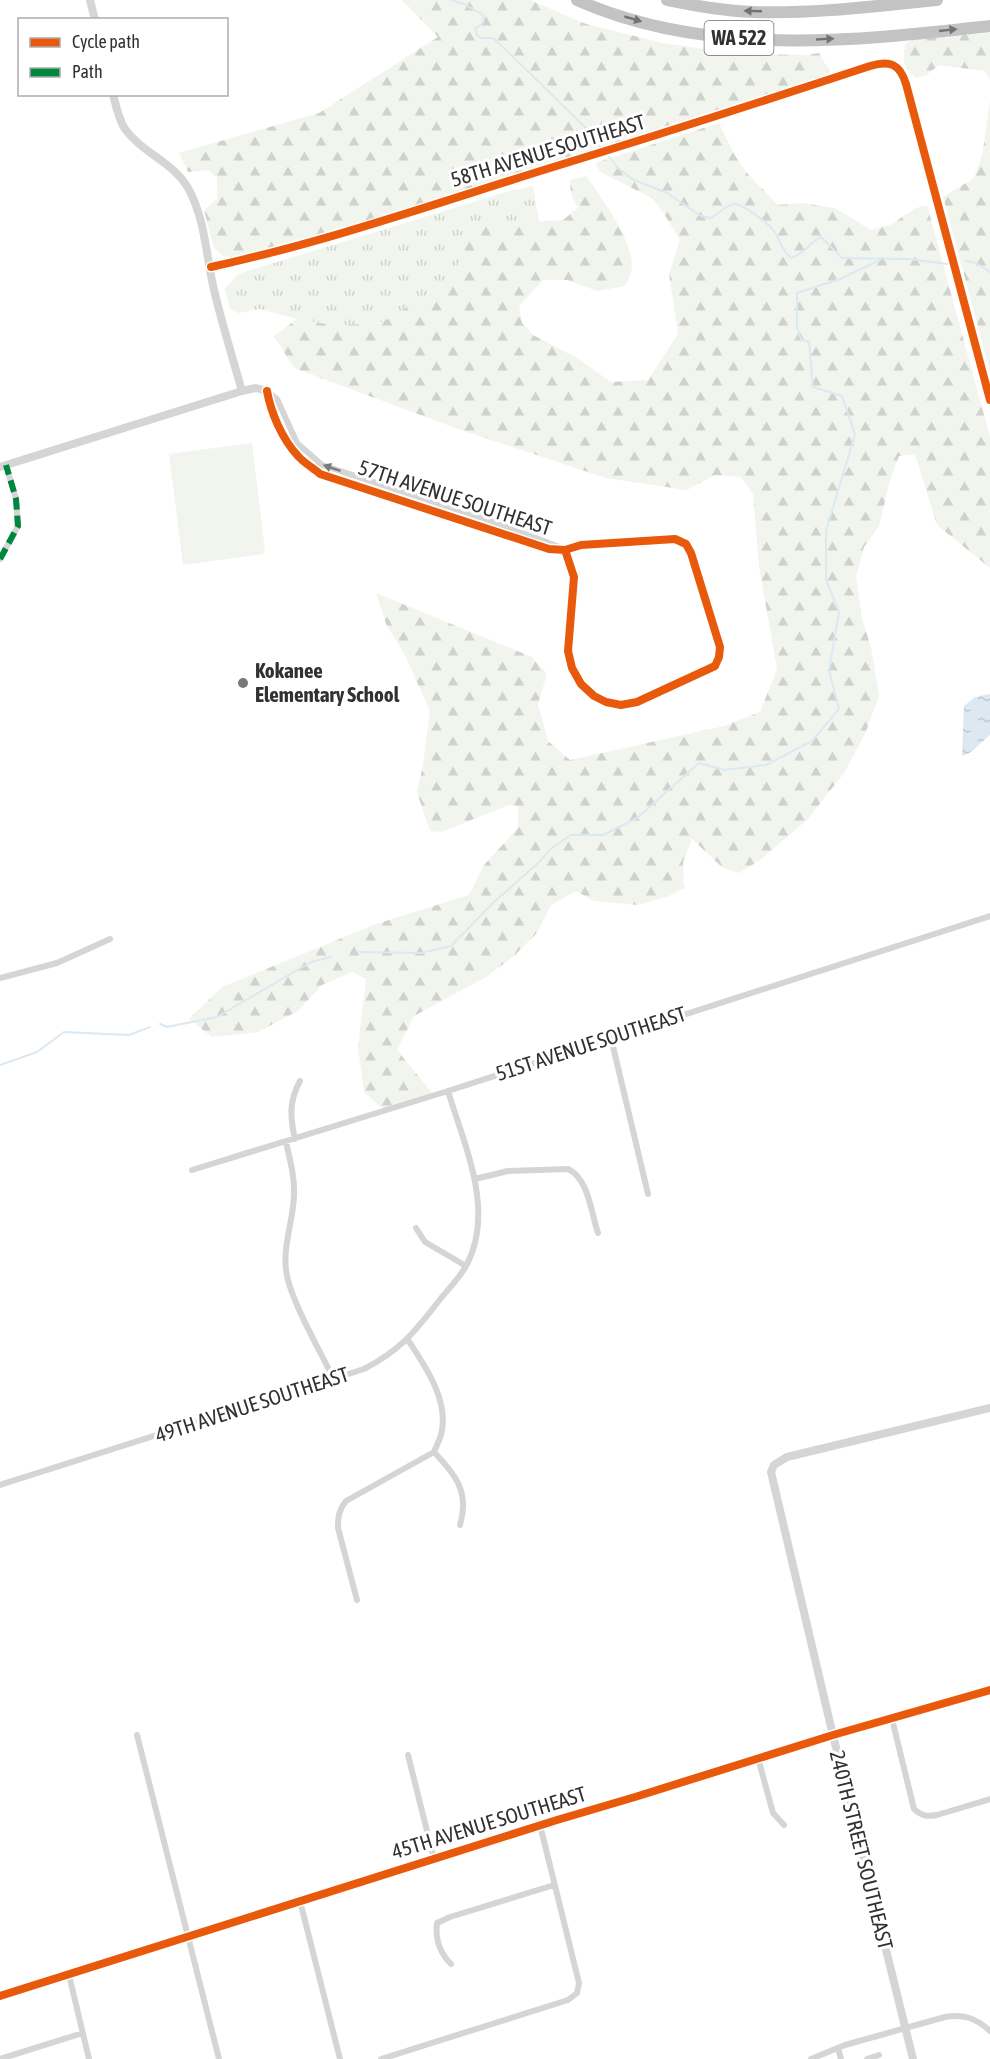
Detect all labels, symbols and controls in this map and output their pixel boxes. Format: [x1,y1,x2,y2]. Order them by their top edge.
one-way arrow [743,7,762,16]
one-way arrow [624,15,642,24]
legend [18,18,228,96]
road number: WA 522 [704,21,774,55]
one-way arrow [939,25,958,35]
text: Cycle path [72,31,140,52]
one-way arrow [816,34,835,43]
text: Path [72,61,103,82]
street label: 58TH AVENUE SOUTHEAST [448,109,648,191]
street label: 57TH AVENUE SOUTHEAST [356,454,555,540]
one-way arrow [323,463,341,473]
place label: Kokanee Elementary School [255,658,400,706]
marker: Kokanee Elementary School [236,676,250,690]
street label: 51ST AVENUE SOUTHEAST [493,1001,689,1085]
street label: 49TH AVENUE SOUTHEAST [152,1361,351,1447]
street label: 240TH STREET SOUTHEAST [826,1748,898,1952]
street label: 45TH AVENUE SOUTHEAST [389,1781,589,1863]

